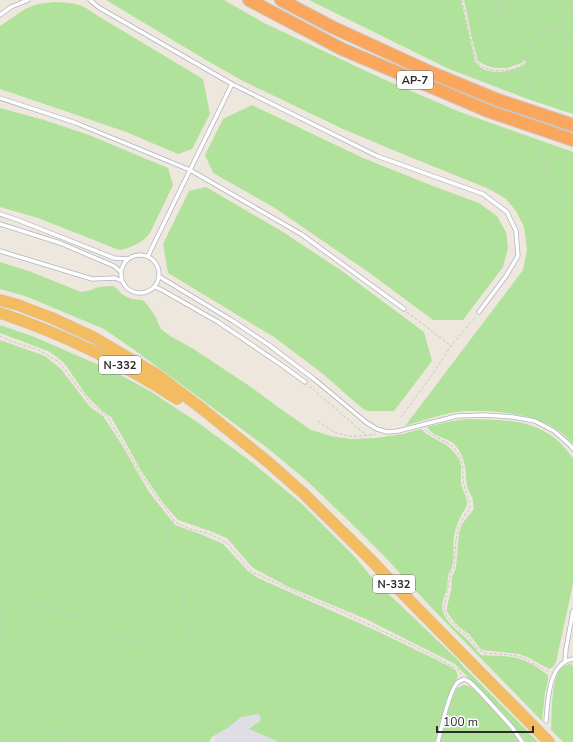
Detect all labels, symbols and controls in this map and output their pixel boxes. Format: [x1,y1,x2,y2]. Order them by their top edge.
road number: AP-7 [397,71,433,89]
road number: N-332 [99,356,141,374]
road number: N-332 [373,575,415,593]
scale bar [437,708,533,734]
text: 100 m [443,714,478,730]

